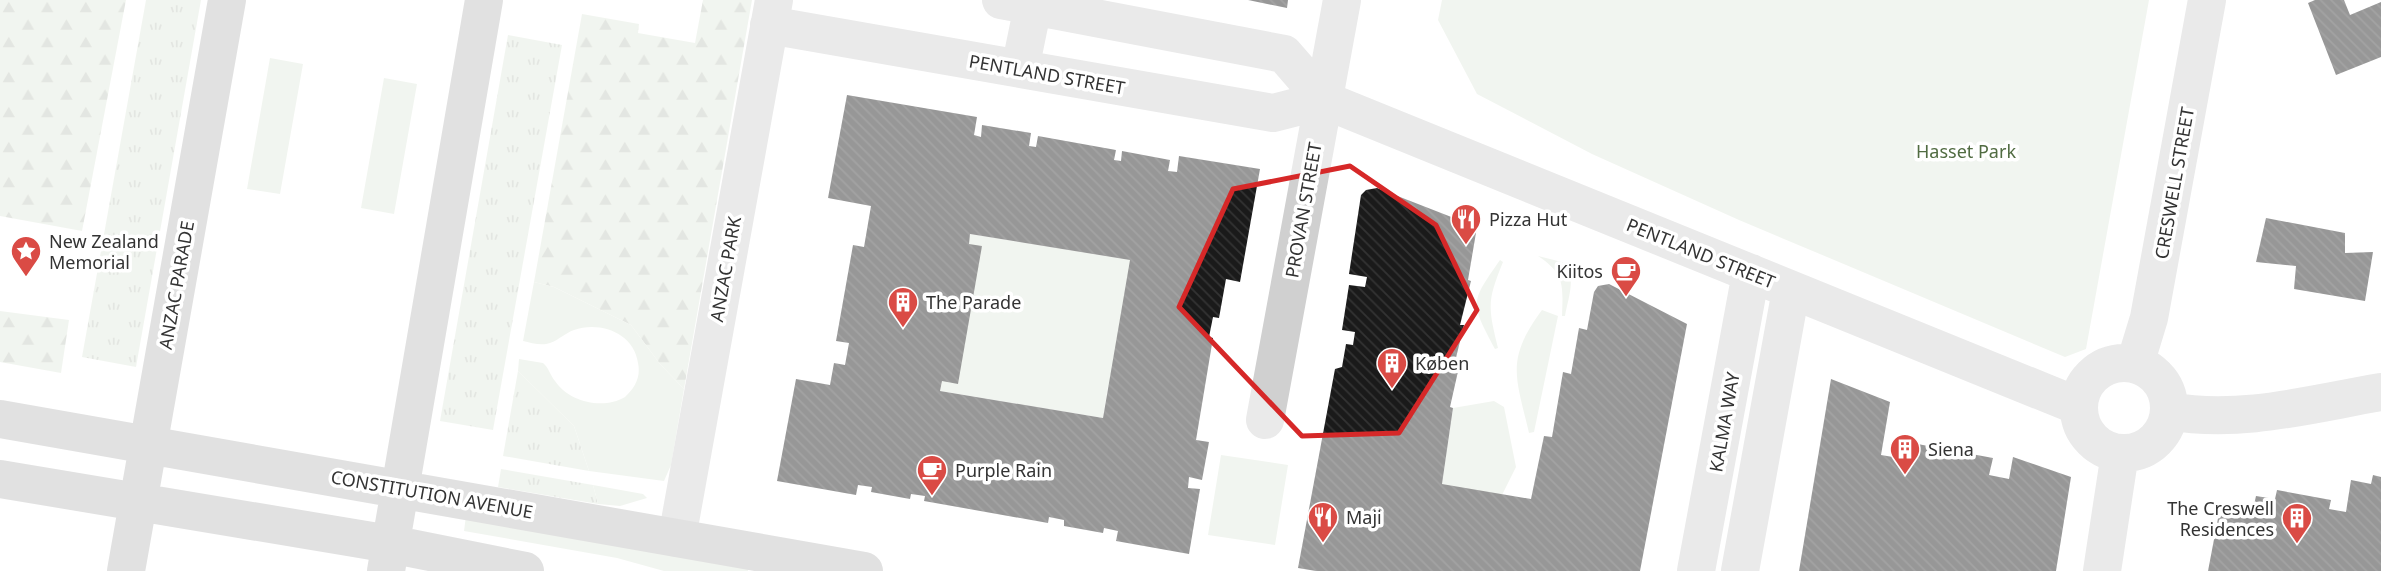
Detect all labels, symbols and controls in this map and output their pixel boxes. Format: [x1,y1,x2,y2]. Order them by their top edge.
street label: PENTLAND STREET [967,48,1127,100]
street label: CRESWELL STREET [2149,105,2199,261]
park label: Hasset Park [1916,139,2016,163]
street label: PROVAN STREET [1279,140,1327,280]
restaurant icon: Pizza Hut [1449,202,1483,246]
place label: Pizza Hut [1489,207,1568,231]
street label: PENTLAND STREET [1623,212,1779,294]
street label: ANZAC PARK [704,214,746,324]
street label: ANZAC PARADE [153,219,199,351]
place label: New Zealand Memorial [49,229,159,274]
place icon: New Zealand Memorial [9,234,43,278]
cafe icon: Kiitos [1609,254,1643,298]
place label: Kiitos [1557,259,1603,283]
building icon: The Parade [886,285,920,329]
place label: The Parade [926,290,1021,314]
building icon: Køben [1375,346,1409,390]
place label: Køben [1415,351,1469,375]
street label: KALMA WAY [1703,369,1745,474]
building icon: Siena [1888,432,1922,476]
place label: Siena [1928,437,1974,461]
cafe icon: Purple Rain [915,453,949,497]
place label: Purple Rain [955,458,1052,482]
street label: CONSTITUTION AVENUE [329,464,535,524]
place label: The Creswell Residences [2167,496,2274,541]
restaurant icon: Maji [1306,500,1340,544]
building icon: The Creswell Residences [2280,501,2314,545]
place label: Maji [1346,505,1382,529]

